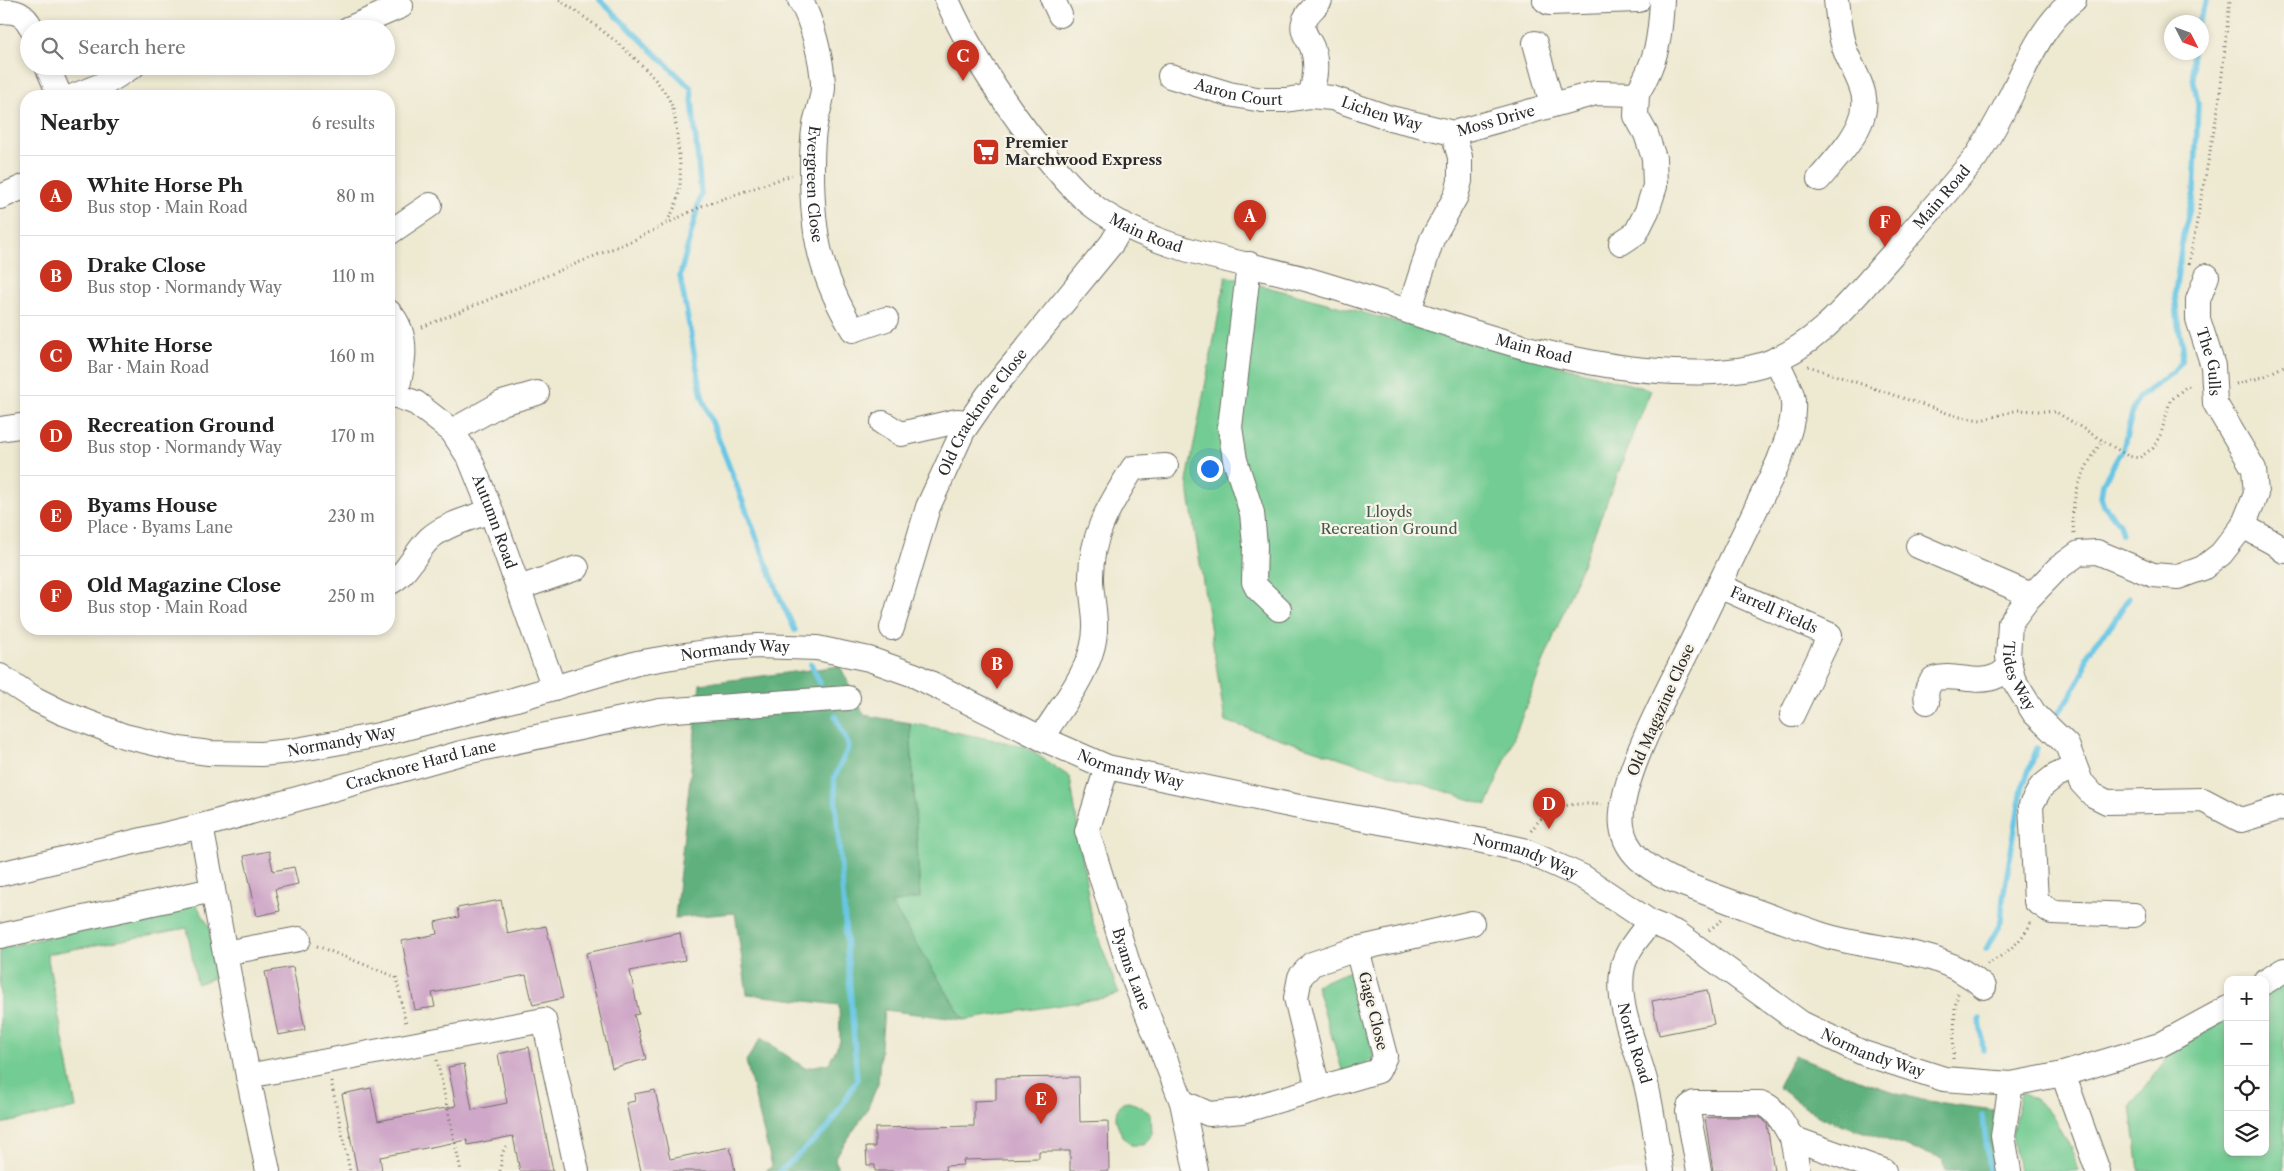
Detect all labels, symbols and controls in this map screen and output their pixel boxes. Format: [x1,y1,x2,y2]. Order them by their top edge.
north arrow [2164,15,2209,60]
search box [20,20,395,75]
icon: search [38,34,66,62]
text: Search here [78,36,186,59]
pin: C [947,40,979,81]
street label: Aaron Court [1192,74,1283,109]
street label: Lichen Way [1339,92,1425,135]
street label: Moss Drive [1455,101,1537,140]
text: Nearby [40,110,119,135]
text: 6 results [312,113,375,133]
street label: Evergreen Close [803,124,828,244]
place label: Premier Marchwood Express [1005,133,1162,169]
supermarket icon: Premier Marchwood Express [971,137,1001,167]
street label: Main Road [1909,161,1974,233]
text: White Horse Ph [87,174,243,197]
text: A [50,186,62,206]
text: 80 m [336,186,375,206]
text: Bus stop · Main Road [87,197,248,217]
pin: A [1234,200,1266,241]
pin: F [1869,206,1901,247]
street label: Main Road [1106,209,1185,257]
text: Drake Close [87,254,206,277]
text: B [50,266,62,286]
text: 110 m [332,266,375,286]
text: Bus stop · Normandy Way [87,277,282,297]
street label: The Gulls [2192,325,2225,396]
street label: Main Road [1493,330,1574,367]
text: White Horse [87,334,213,357]
street label: Old Cracknore Close [934,344,1031,479]
text: C [50,346,62,366]
text: 160 m [330,346,375,366]
text: Bar · Main Road [87,357,209,377]
text: Recreation Ground [87,414,275,437]
text: D [49,426,63,446]
text: 170 m [331,426,375,446]
text: Bus stop · Normandy Way [87,437,282,457]
your location [1197,456,1223,482]
street label: Autumn Road [468,471,521,571]
text: Byams House [87,494,217,517]
park label: Lloyds Recreation Ground [1320,502,1458,538]
text: E [50,506,62,526]
text: 230 m [328,506,375,526]
text: Place · Byams Lane [87,517,233,537]
text: Old Magazine Close [87,574,281,597]
street label: Farrell Fields [1727,582,1821,637]
text: F [51,586,61,606]
text: 250 m [328,586,375,606]
text: Bus stop · Main Road [87,597,248,617]
street label: Normandy Way [679,636,791,665]
street label: Old Magazine Close [1623,641,1698,779]
street label: Tides Way [1999,641,2041,715]
pin: B [981,648,1013,689]
street label: Normandy Way [286,721,399,760]
street label: Cracknore Hard Lane [344,736,498,794]
street label: Normandy Way [1074,745,1186,792]
pin: D [1533,788,1565,829]
street label: Normandy Way [1471,829,1582,883]
street label: Byams Lane [1108,925,1155,1013]
street label: Gage Close [1355,970,1392,1052]
map controls [2224,976,2269,1156]
button: + [2224,976,2269,1021]
street label: North Road [1614,1001,1656,1086]
button: − [2224,1021,2269,1066]
street label: Normandy Way [1818,1024,1928,1081]
button: locate [2224,1066,2269,1111]
pin: E [1025,1083,1057,1124]
button: layers [2224,1111,2269,1156]

